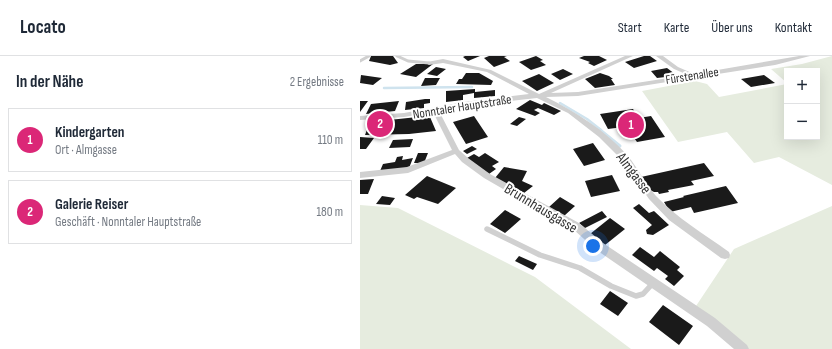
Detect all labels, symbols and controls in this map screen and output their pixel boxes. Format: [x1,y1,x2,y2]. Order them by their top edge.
text: Locato [20,16,66,39]
text: Start [618,19,642,36]
text: Karte [664,19,689,36]
text: Über uns [711,19,753,36]
text: Kontakt [775,19,812,36]
street label: Fürstenallee [664,64,720,88]
map controls [784,68,820,140]
button: + [784,68,820,104]
text: In der Nähe [16,72,83,92]
text: 2 Ergebnisse [290,74,344,90]
street label: Nonntaler Hauptstraße [412,91,513,123]
button: − [784,104,820,140]
pin: 2 [367,109,393,139]
pin: 1 [618,110,644,140]
text: Kindergarten [55,123,125,142]
text: 1 [27,132,33,148]
text: 110 m [318,132,343,148]
text: Ort · Almgasse [55,142,117,158]
street label: Almgasse [611,148,655,198]
street label: Brunnhausgasse [501,179,581,238]
text: Galerie Reiser [55,195,128,214]
text: 2 [27,204,33,220]
text: 180 m [317,204,343,220]
text: Geschäft · Nonntaler Hauptstraße [55,214,201,230]
your location [583,236,603,256]

